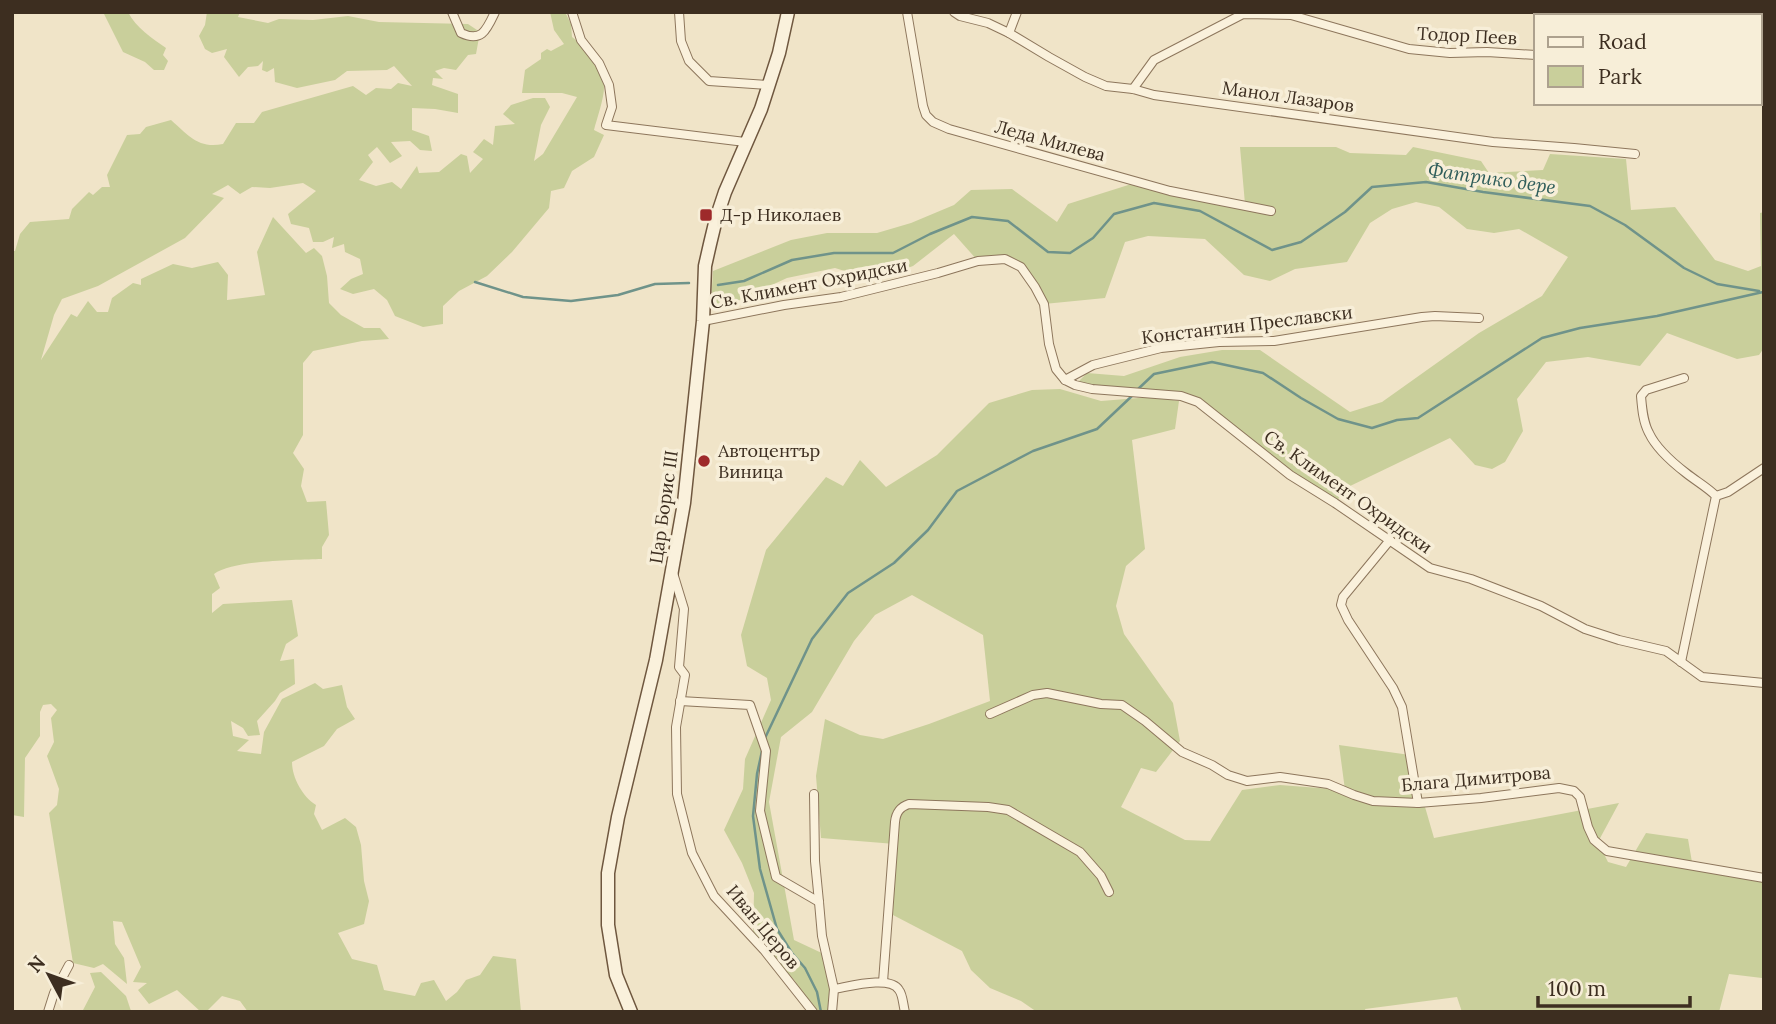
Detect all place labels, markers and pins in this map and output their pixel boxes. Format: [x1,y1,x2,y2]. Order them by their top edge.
place label: Д-р Николаев [720,203,841,226]
marker: Д-р Николаев [698,207,714,223]
place label: Автоцентър Виница [717,439,820,483]
marker: Автоцентър Виница [696,453,712,469]

